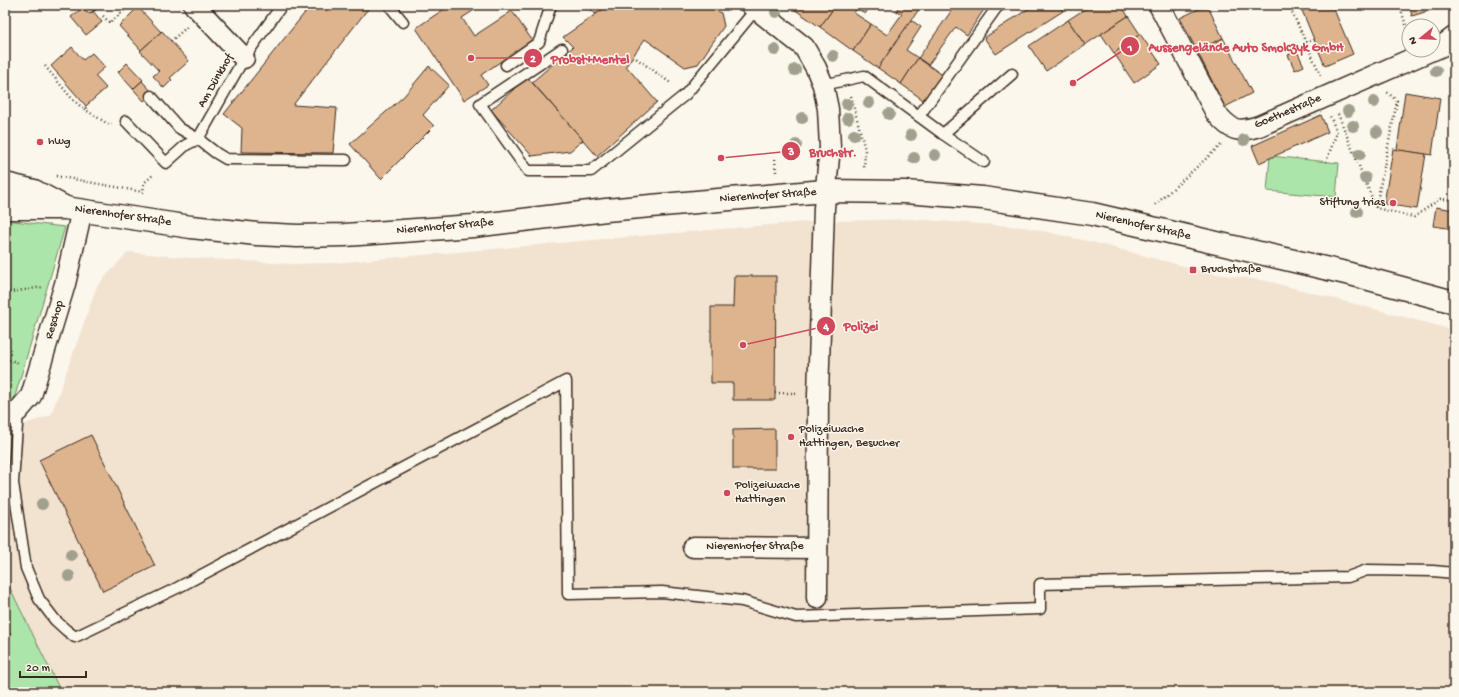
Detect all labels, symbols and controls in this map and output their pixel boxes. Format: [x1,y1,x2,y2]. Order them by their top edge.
north arrow [1401,18,1441,58]
callout: Aussengelände Auto Smolczyk GmbH [1120,34,1351,59]
text: N [1407,35,1420,46]
text: Aussengelände Auto Smolczyk GmbH [1148,41,1344,56]
text: 1 [1127,42,1133,56]
callout: Probst+Mentel [523,46,637,71]
street label: Am Dünkhof [195,51,238,110]
text: 2 [530,53,536,67]
text: Probst+Mentel [550,53,629,68]
street label: Goethestraße [1252,91,1324,132]
place label: hwg [48,135,71,149]
marker: hwg [35,137,45,147]
callout: Bruchstr. [781,139,865,164]
text: 3 [787,146,794,160]
text: Bruchstr. [808,146,857,161]
street label: Nierenhofer Straße [719,186,818,206]
place label: Stiftung trias [1320,196,1386,210]
marker: Stiftung trias [1388,198,1398,208]
street label: Nierenhofer Straße [74,202,173,230]
street label: Nierenhofer Straße [1094,208,1193,244]
street label: Nierenhofer Straße [396,216,495,238]
place label: Bruchstraße [1200,263,1262,277]
marker: Bruchstraße [1188,265,1198,275]
street label: Reschop [43,299,68,341]
callout: Polizei [816,313,886,338]
text: Polizei [843,320,879,335]
text: 4 [822,321,829,335]
place label: Polizeiwache Hattingen, Besucher [798,423,901,451]
marker: Polizeiwache Hattingen, Besucher [786,432,796,442]
place label: Polizeiwache Hattingen [734,479,801,507]
marker: Polizeiwache Hattingen [722,488,732,498]
street label: Nierenhofer Straße [706,540,804,554]
scale bar [20,653,86,679]
text: 20 m [26,662,51,676]

